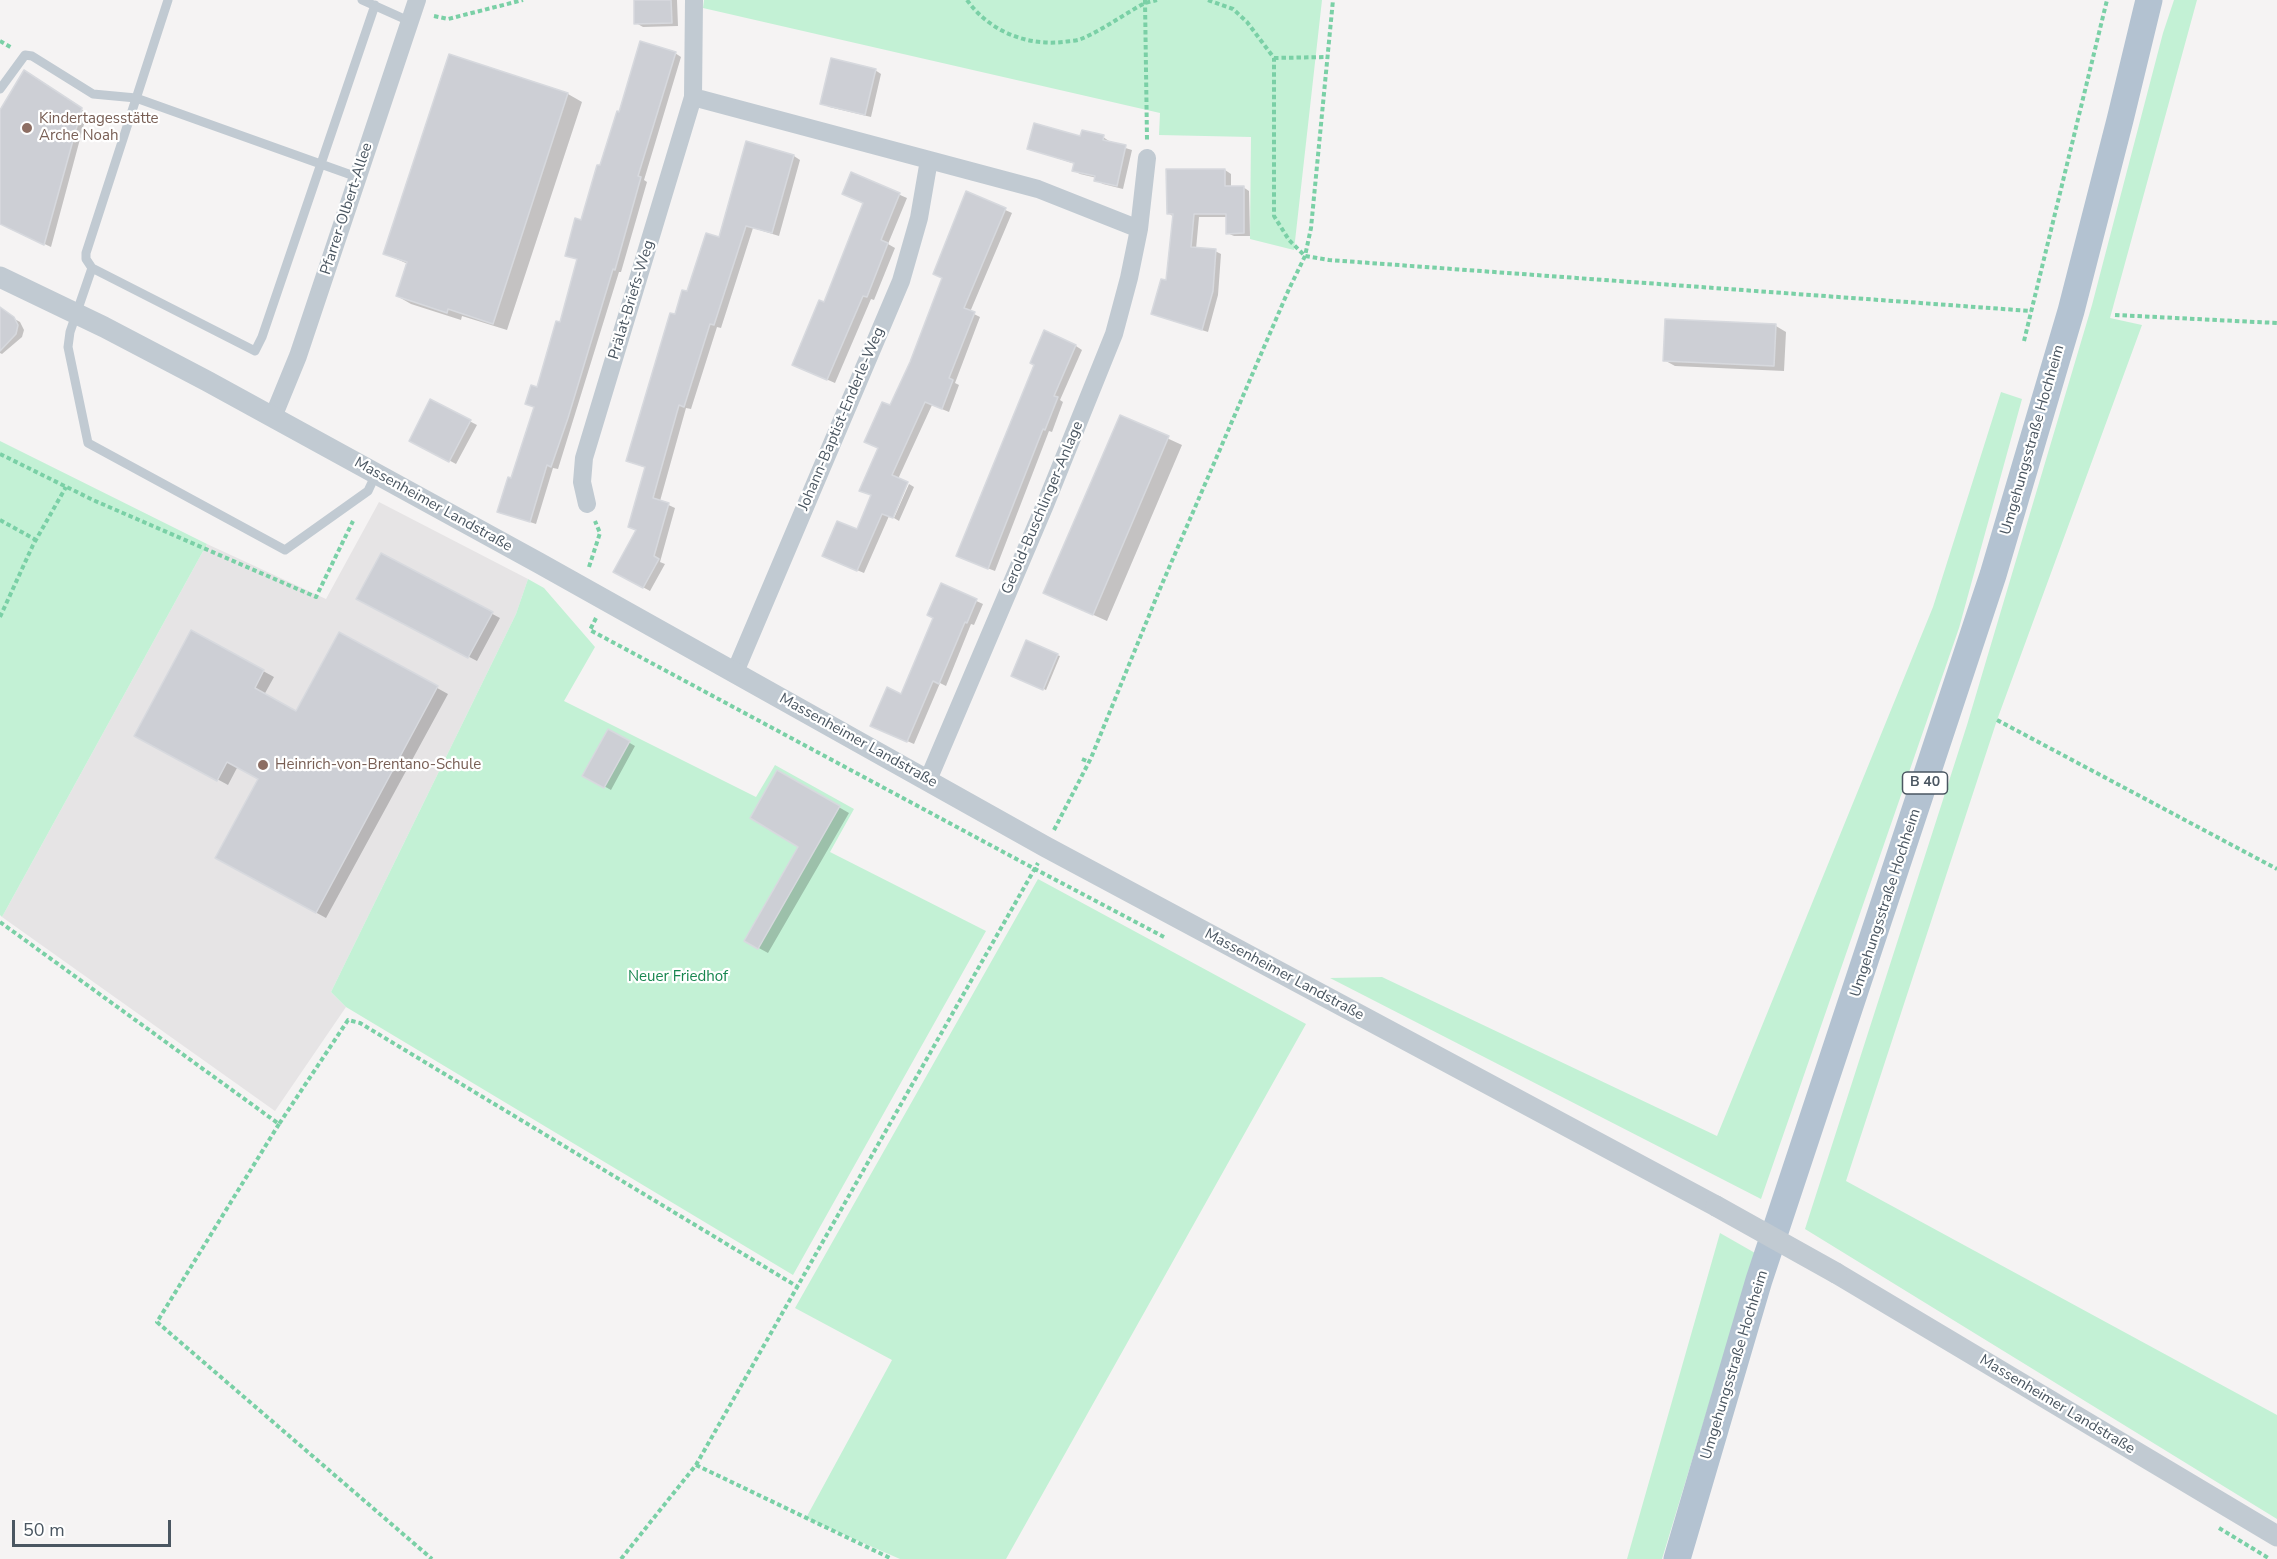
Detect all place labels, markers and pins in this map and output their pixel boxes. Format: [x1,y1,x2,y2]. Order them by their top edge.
place label: Kindertagesstätte Arche Noah [39,110,159,145]
marker: Kindertagesstätte Arche Noah [20,121,34,135]
place label: Heinrich-von-Brentano-Schule [275,756,481,774]
marker: Heinrich-von-Brentano-Schule [256,758,270,772]

